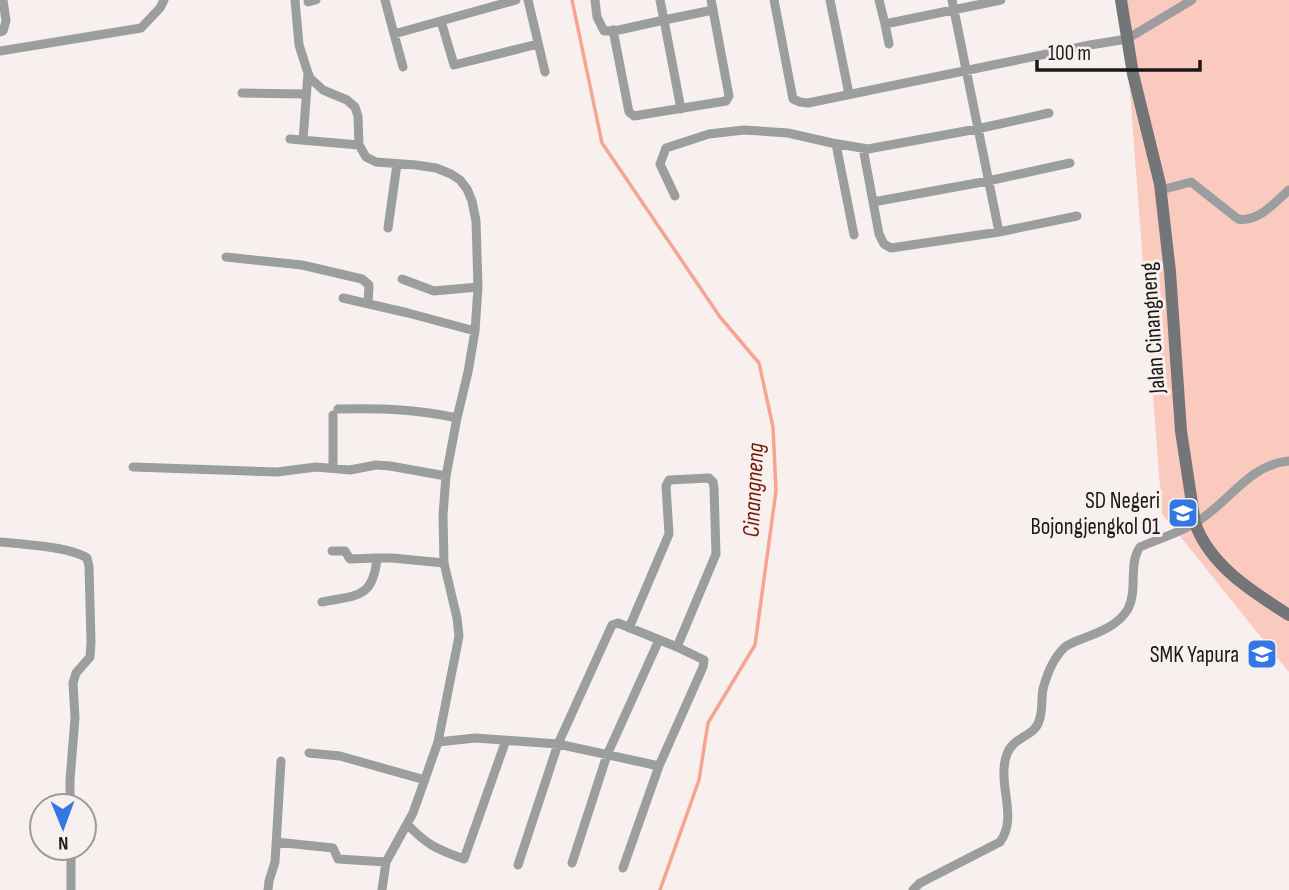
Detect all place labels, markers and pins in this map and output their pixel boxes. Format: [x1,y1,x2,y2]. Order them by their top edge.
place label: SD Negeri Bojongjengkol 01 [1030,487,1160,541]
school or university icon: SD Negeri Bojongjengkol 01 [1166,496,1200,530]
school or university icon: SMK Yapura [1245,637,1279,671]
place label: SMK Yapura [1150,641,1239,669]

